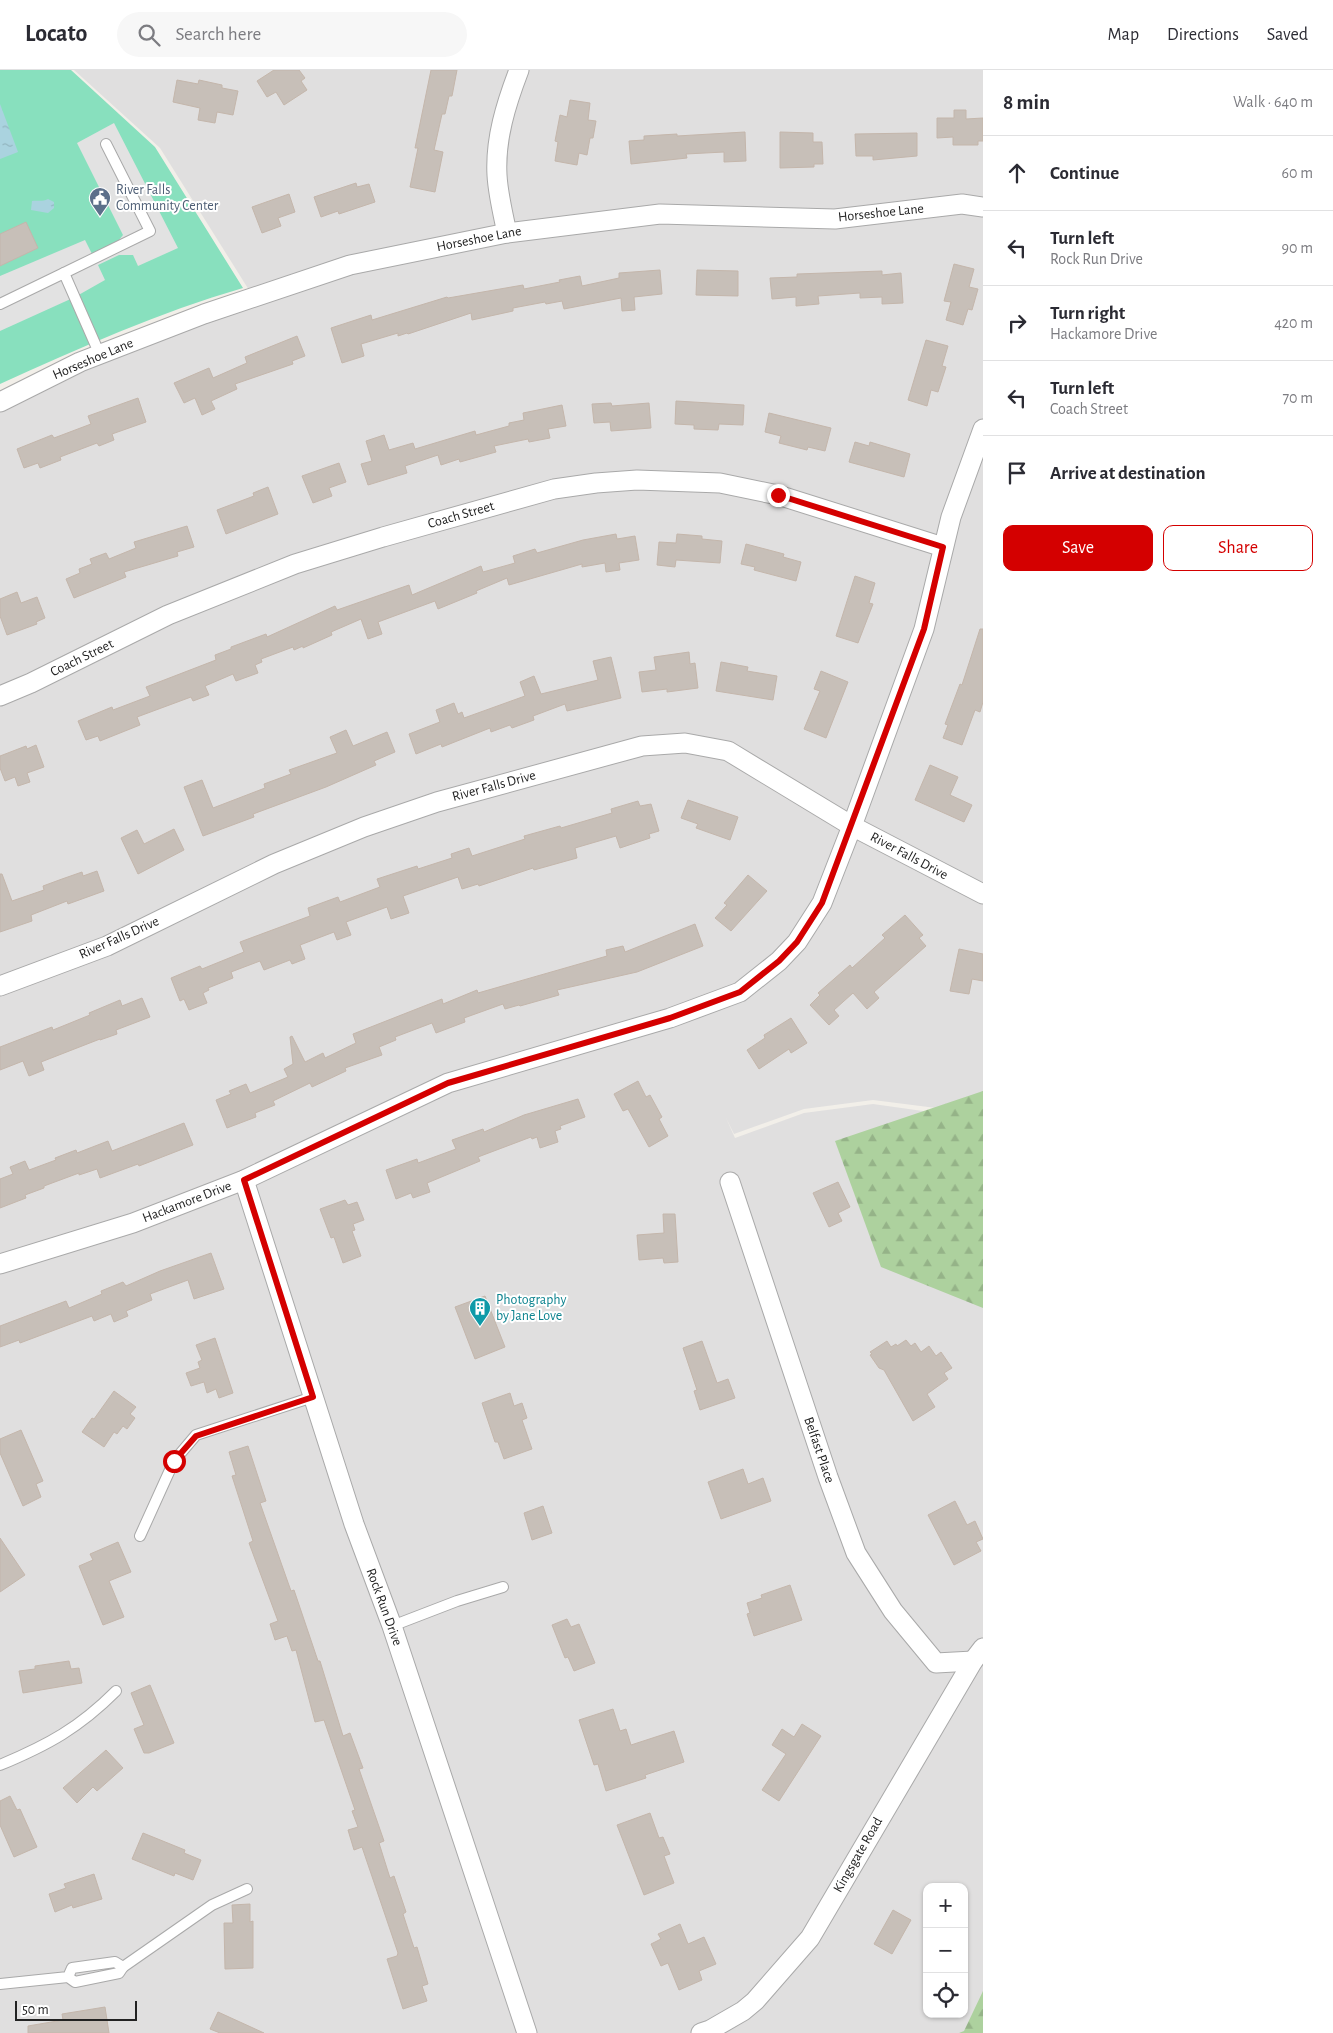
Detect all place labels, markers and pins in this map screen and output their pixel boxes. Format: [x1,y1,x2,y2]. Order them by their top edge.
place label: River Falls Community Center [116,183,219,213]
public building icon: River Falls Community Center [88,186,112,217]
place label: Photography by Jane Love [496,1293,566,1323]
building icon: Photography by Jane Love [468,1296,492,1327]

